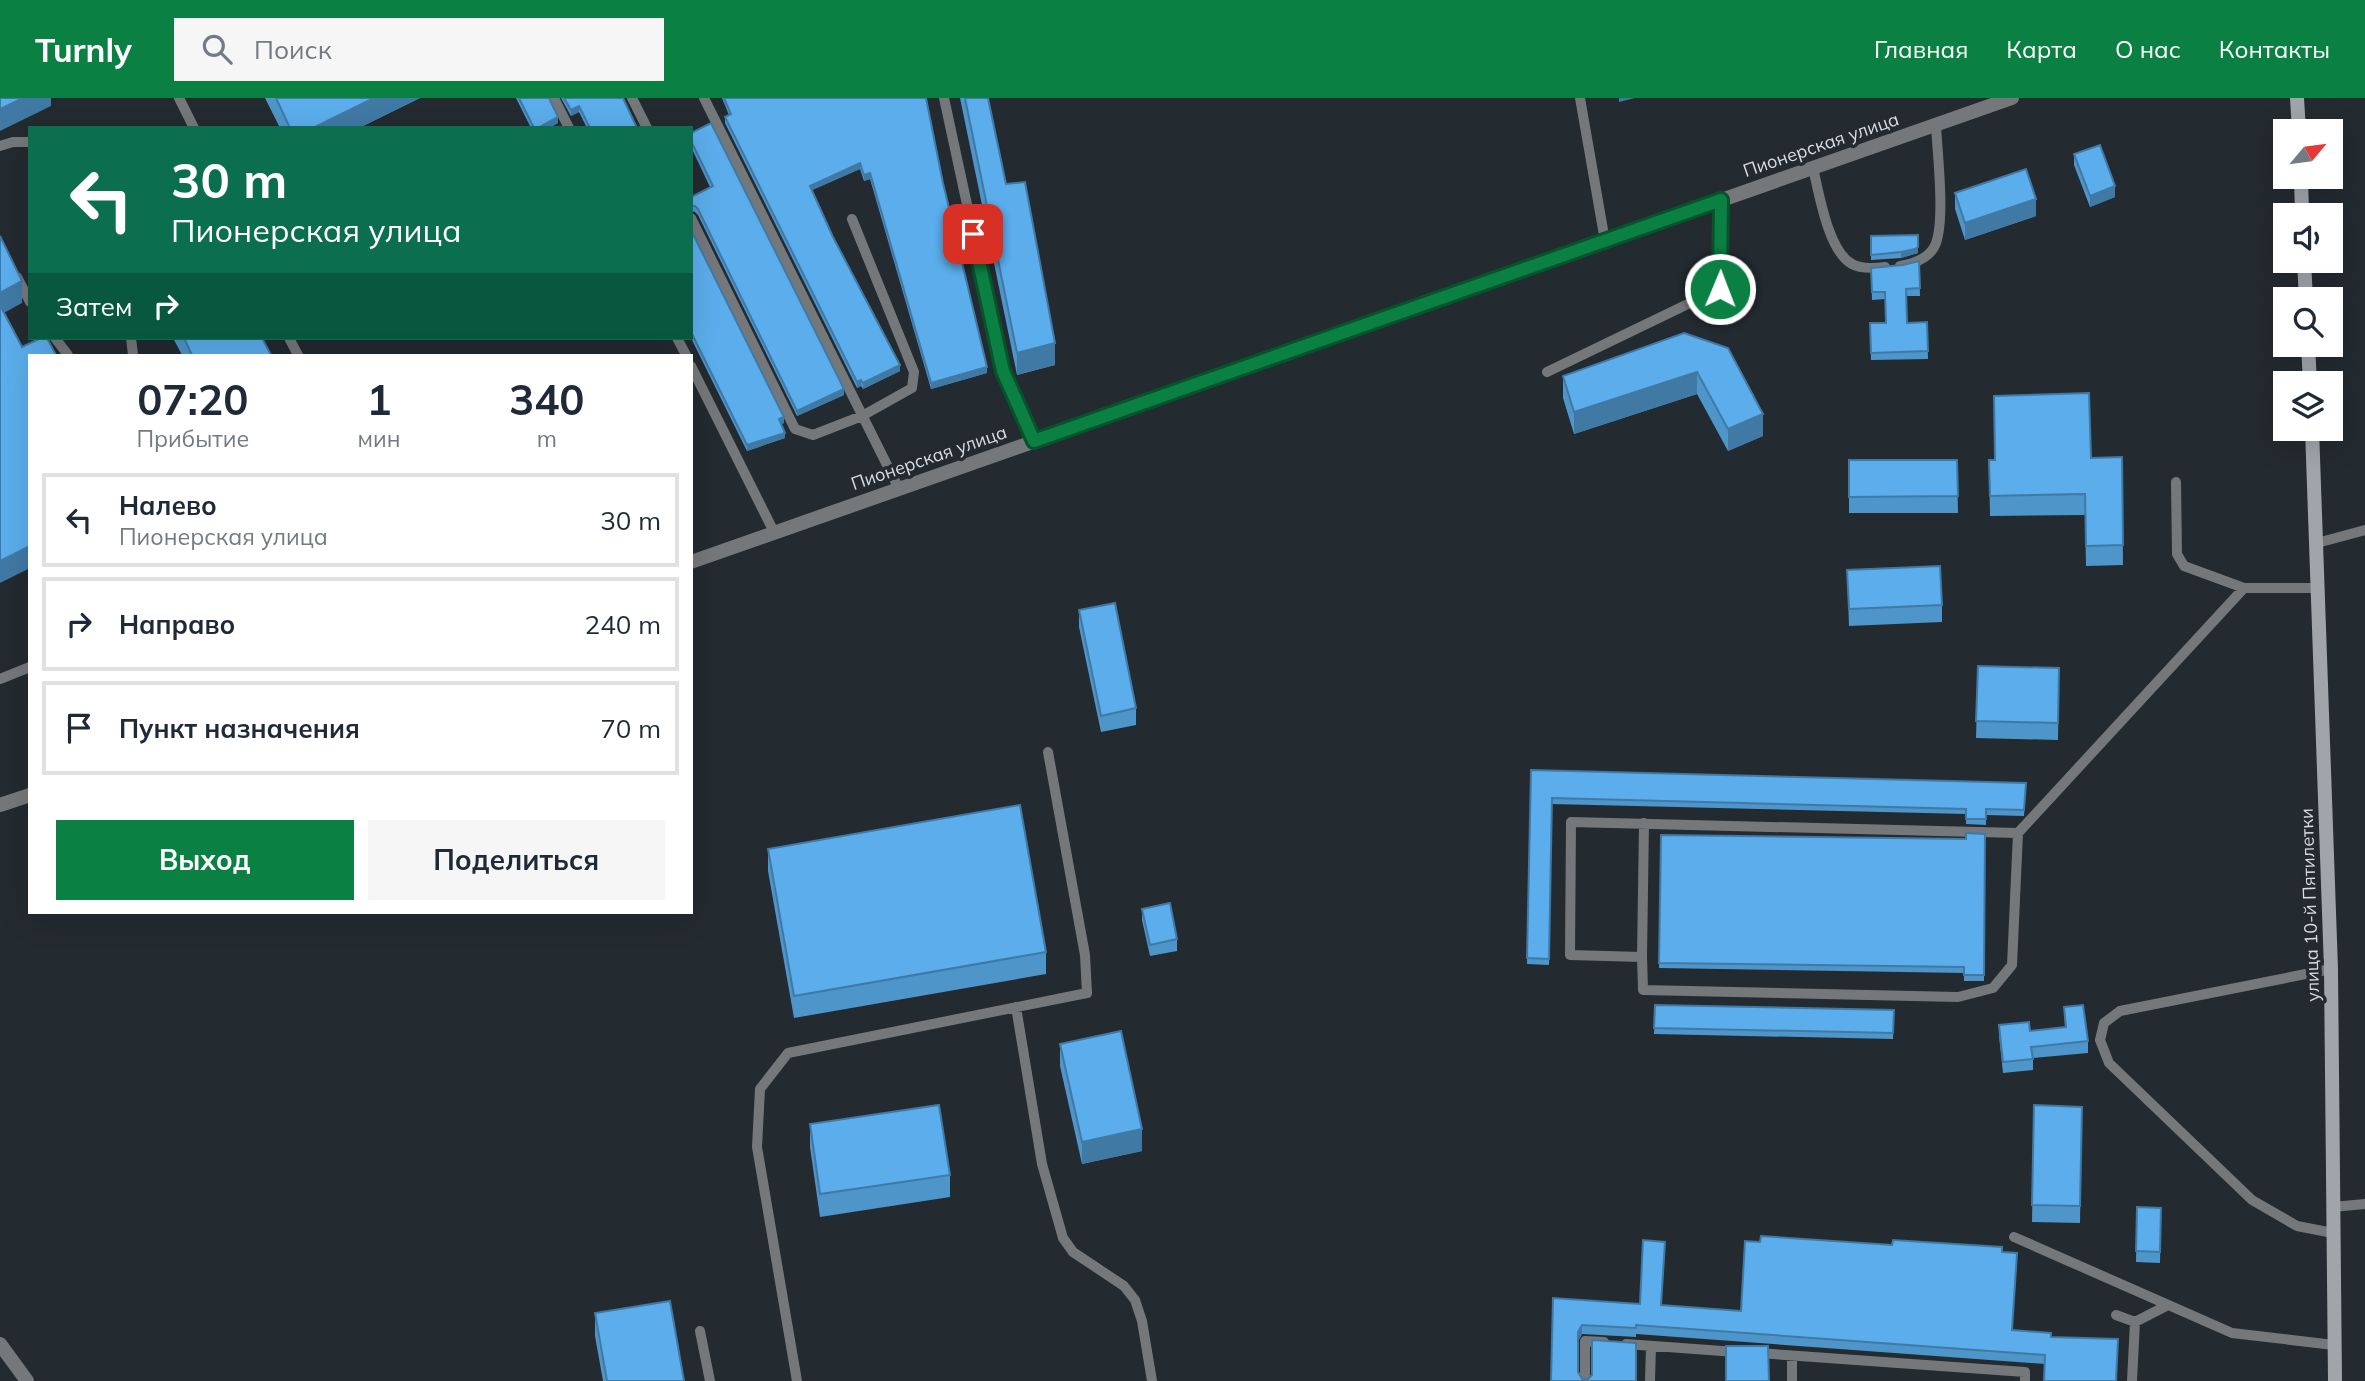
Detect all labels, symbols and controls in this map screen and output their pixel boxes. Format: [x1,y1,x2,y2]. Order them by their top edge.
search box [174,18,664,81]
text: Turnly [35,29,132,70]
icon: search [198,30,236,68]
text: Поиск [254,33,332,66]
text: Главная [1874,34,1968,64]
text: Карта [2006,34,2077,64]
text: О нас [2115,34,2181,64]
text: Контакты [2219,34,2330,64]
street label: Пионерская улица [1740,107,1902,182]
north arrow [2273,119,2343,189]
map controls [2273,119,2343,441]
text: 30 m [171,149,287,210]
icon: left [56,154,147,245]
button: sound [2273,203,2343,273]
pin [943,204,1003,264]
text: Пионерская улица [171,210,462,250]
icon: arrive [954,215,992,253]
position arrow [1683,252,1757,326]
icon: right [147,287,185,325]
button: search [2273,287,2343,357]
text: Затем [56,290,133,323]
button: layers [2273,371,2343,441]
text: 07:20 [137,373,248,426]
text: 1 [366,373,392,426]
text: 340 [509,373,585,426]
street label: Пионерская улица [848,420,1010,495]
text: Прибытие [136,424,249,453]
text: мин [358,424,401,453]
text: m [537,424,557,453]
text: Налево [119,489,217,522]
icon: left [60,501,98,539]
text: 30 m [600,504,661,537]
text: Пионерская улица [119,522,328,551]
icon: right [60,605,98,643]
text: Направо [119,608,235,641]
text: 240 m [585,608,661,641]
icon: arrive [60,709,98,747]
text: Пункт назначения [119,712,360,745]
text: 70 m [600,712,661,745]
street label: улица 10-й Пятилетки [2295,808,2324,1002]
button: Выход [56,820,354,900]
button: Поделиться [368,820,665,900]

